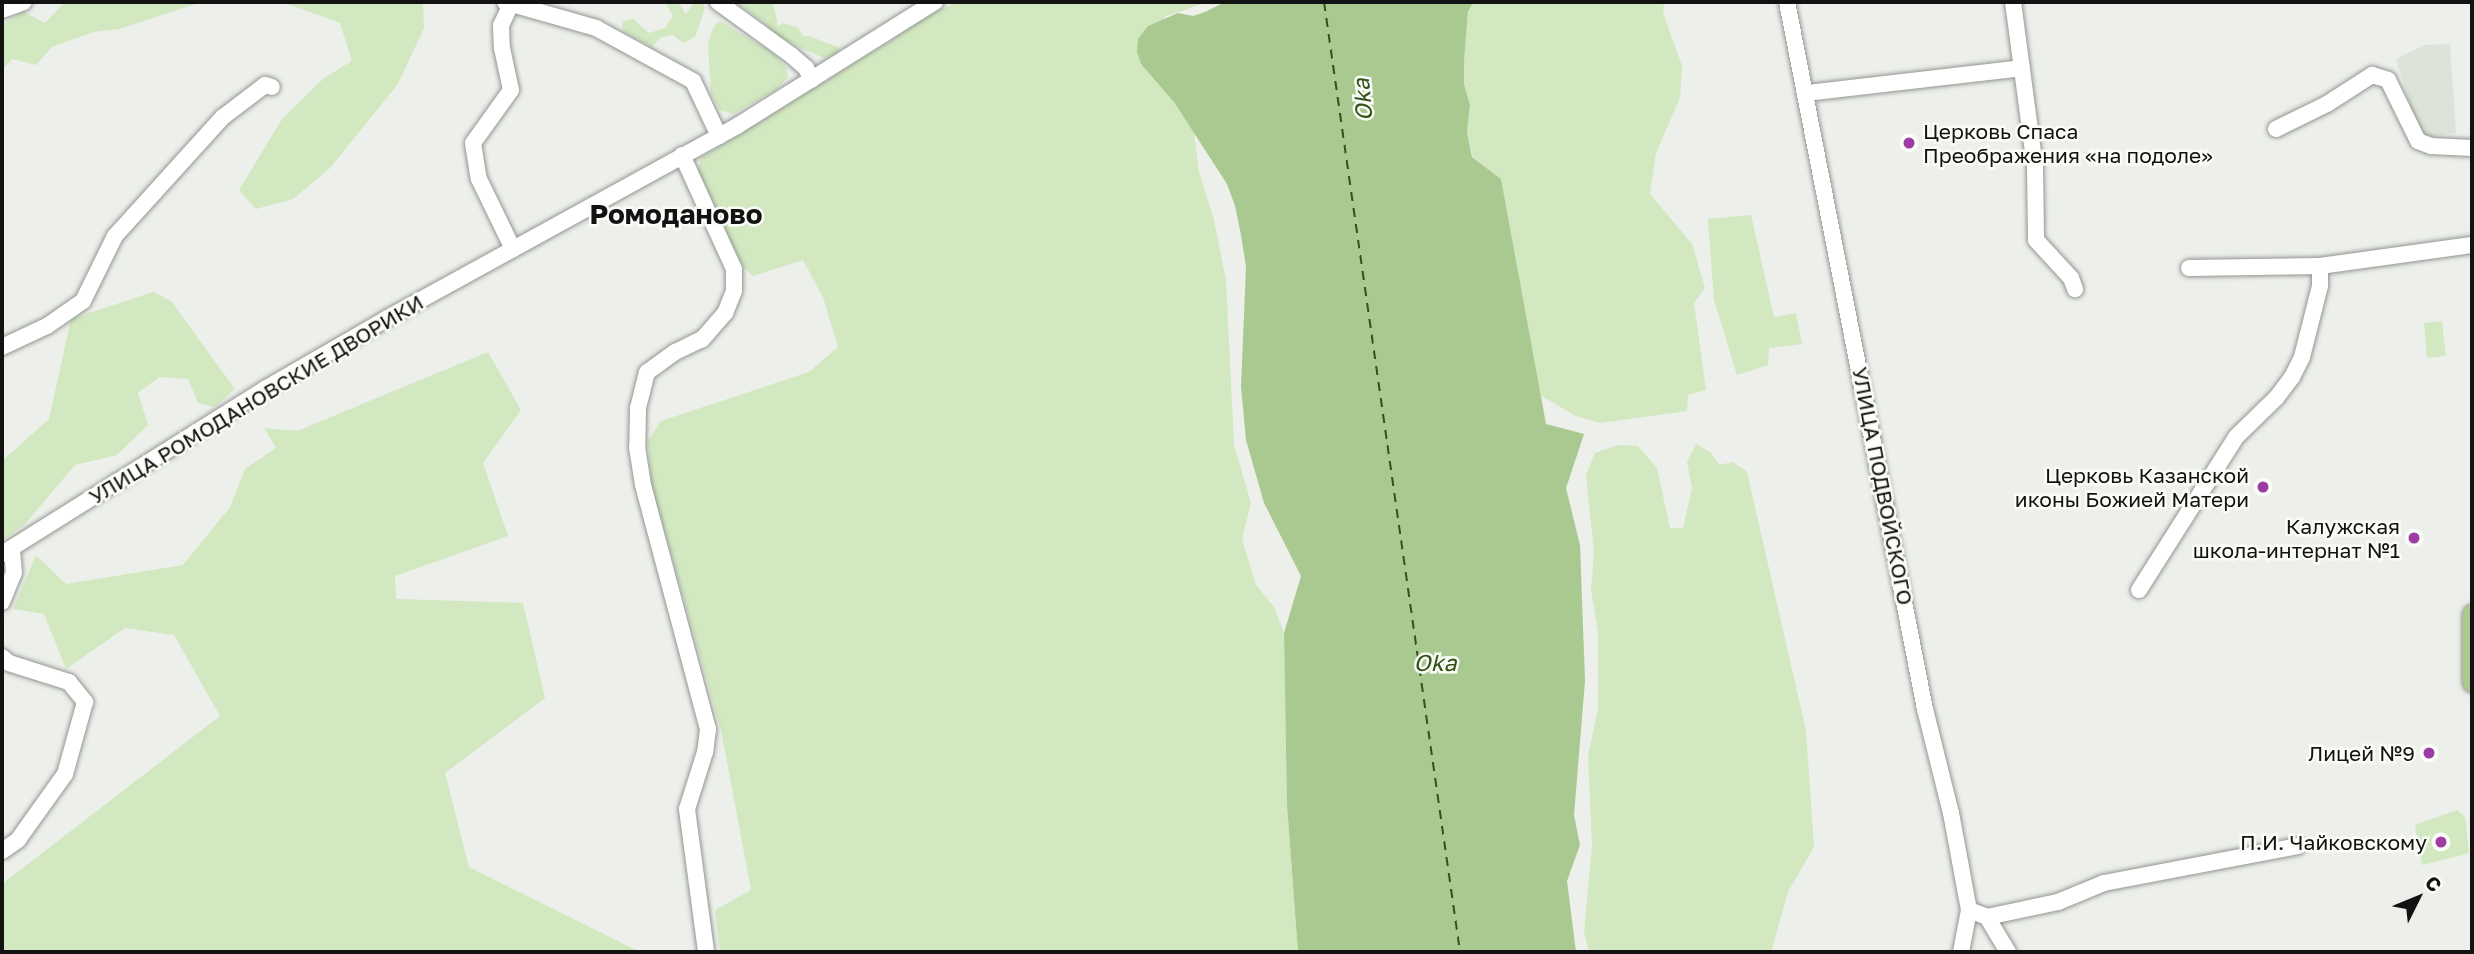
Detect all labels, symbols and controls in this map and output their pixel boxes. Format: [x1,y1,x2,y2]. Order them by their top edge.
water label: Oka [1346,77,1378,123]
place label: Церковь Спаса Преображения «на подоле» [1923,118,2213,168]
marker: Церковь Спаса Преображения «на подоле» [1901,135,1917,151]
district label: Ромоданово [590,197,762,231]
street label: УЛИЦА РОМОДАНОВСКИЕ ДВОРИКИ [84,289,428,509]
street label: УЛИЦА ПОДВОЙСКОГО [1848,365,1918,607]
place label: Церковь Казанской иконы Божией Матери [2015,462,2249,512]
marker: Церковь Казанской иконы Божией Матери [2255,479,2271,495]
place label: Калужская школа-интернат №1 [2193,513,2400,563]
marker: Калужская школа-интернат №1 [2406,530,2422,546]
water label: Oka [1414,648,1456,676]
place label: Лицей №9 [2308,740,2415,766]
marker: Лицей №9 [2421,745,2437,761]
place label: П.И. Чайковскому [2240,829,2427,855]
marker: П.И. Чайковскому [2433,834,2449,850]
north arrow [2383,863,2453,933]
text: С [2421,871,2447,896]

